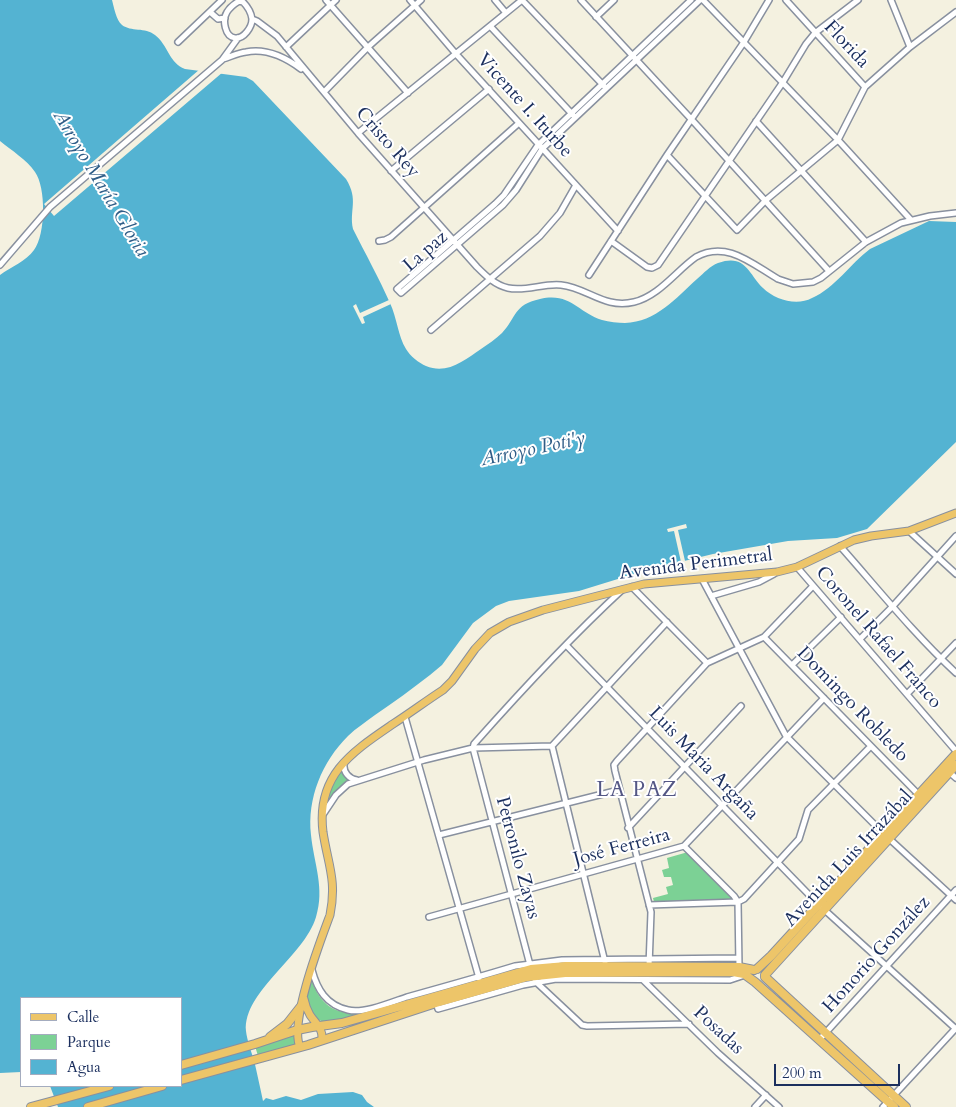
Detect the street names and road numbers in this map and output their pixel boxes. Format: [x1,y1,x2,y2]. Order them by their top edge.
street label: Florida [818,17,874,73]
street label: Vicente I. Iturbe [471,49,577,163]
street label: Cristo Rey [350,103,424,183]
street label: La paz [399,226,453,278]
street label: Avenida Perimetral [618,544,774,586]
street label: Coronel Rafael Franco [810,562,946,714]
street label: Domingo Robledo [791,643,913,767]
street label: Luis Maria Argaña [643,703,763,825]
street label: Avenida Luis Irrazábal [780,786,918,932]
street label: Petronilo Zayas [490,794,544,922]
street label: José Ferreira [571,824,673,872]
street label: Honorio González [818,892,936,1018]
street label: Posadas [688,1002,748,1060]

